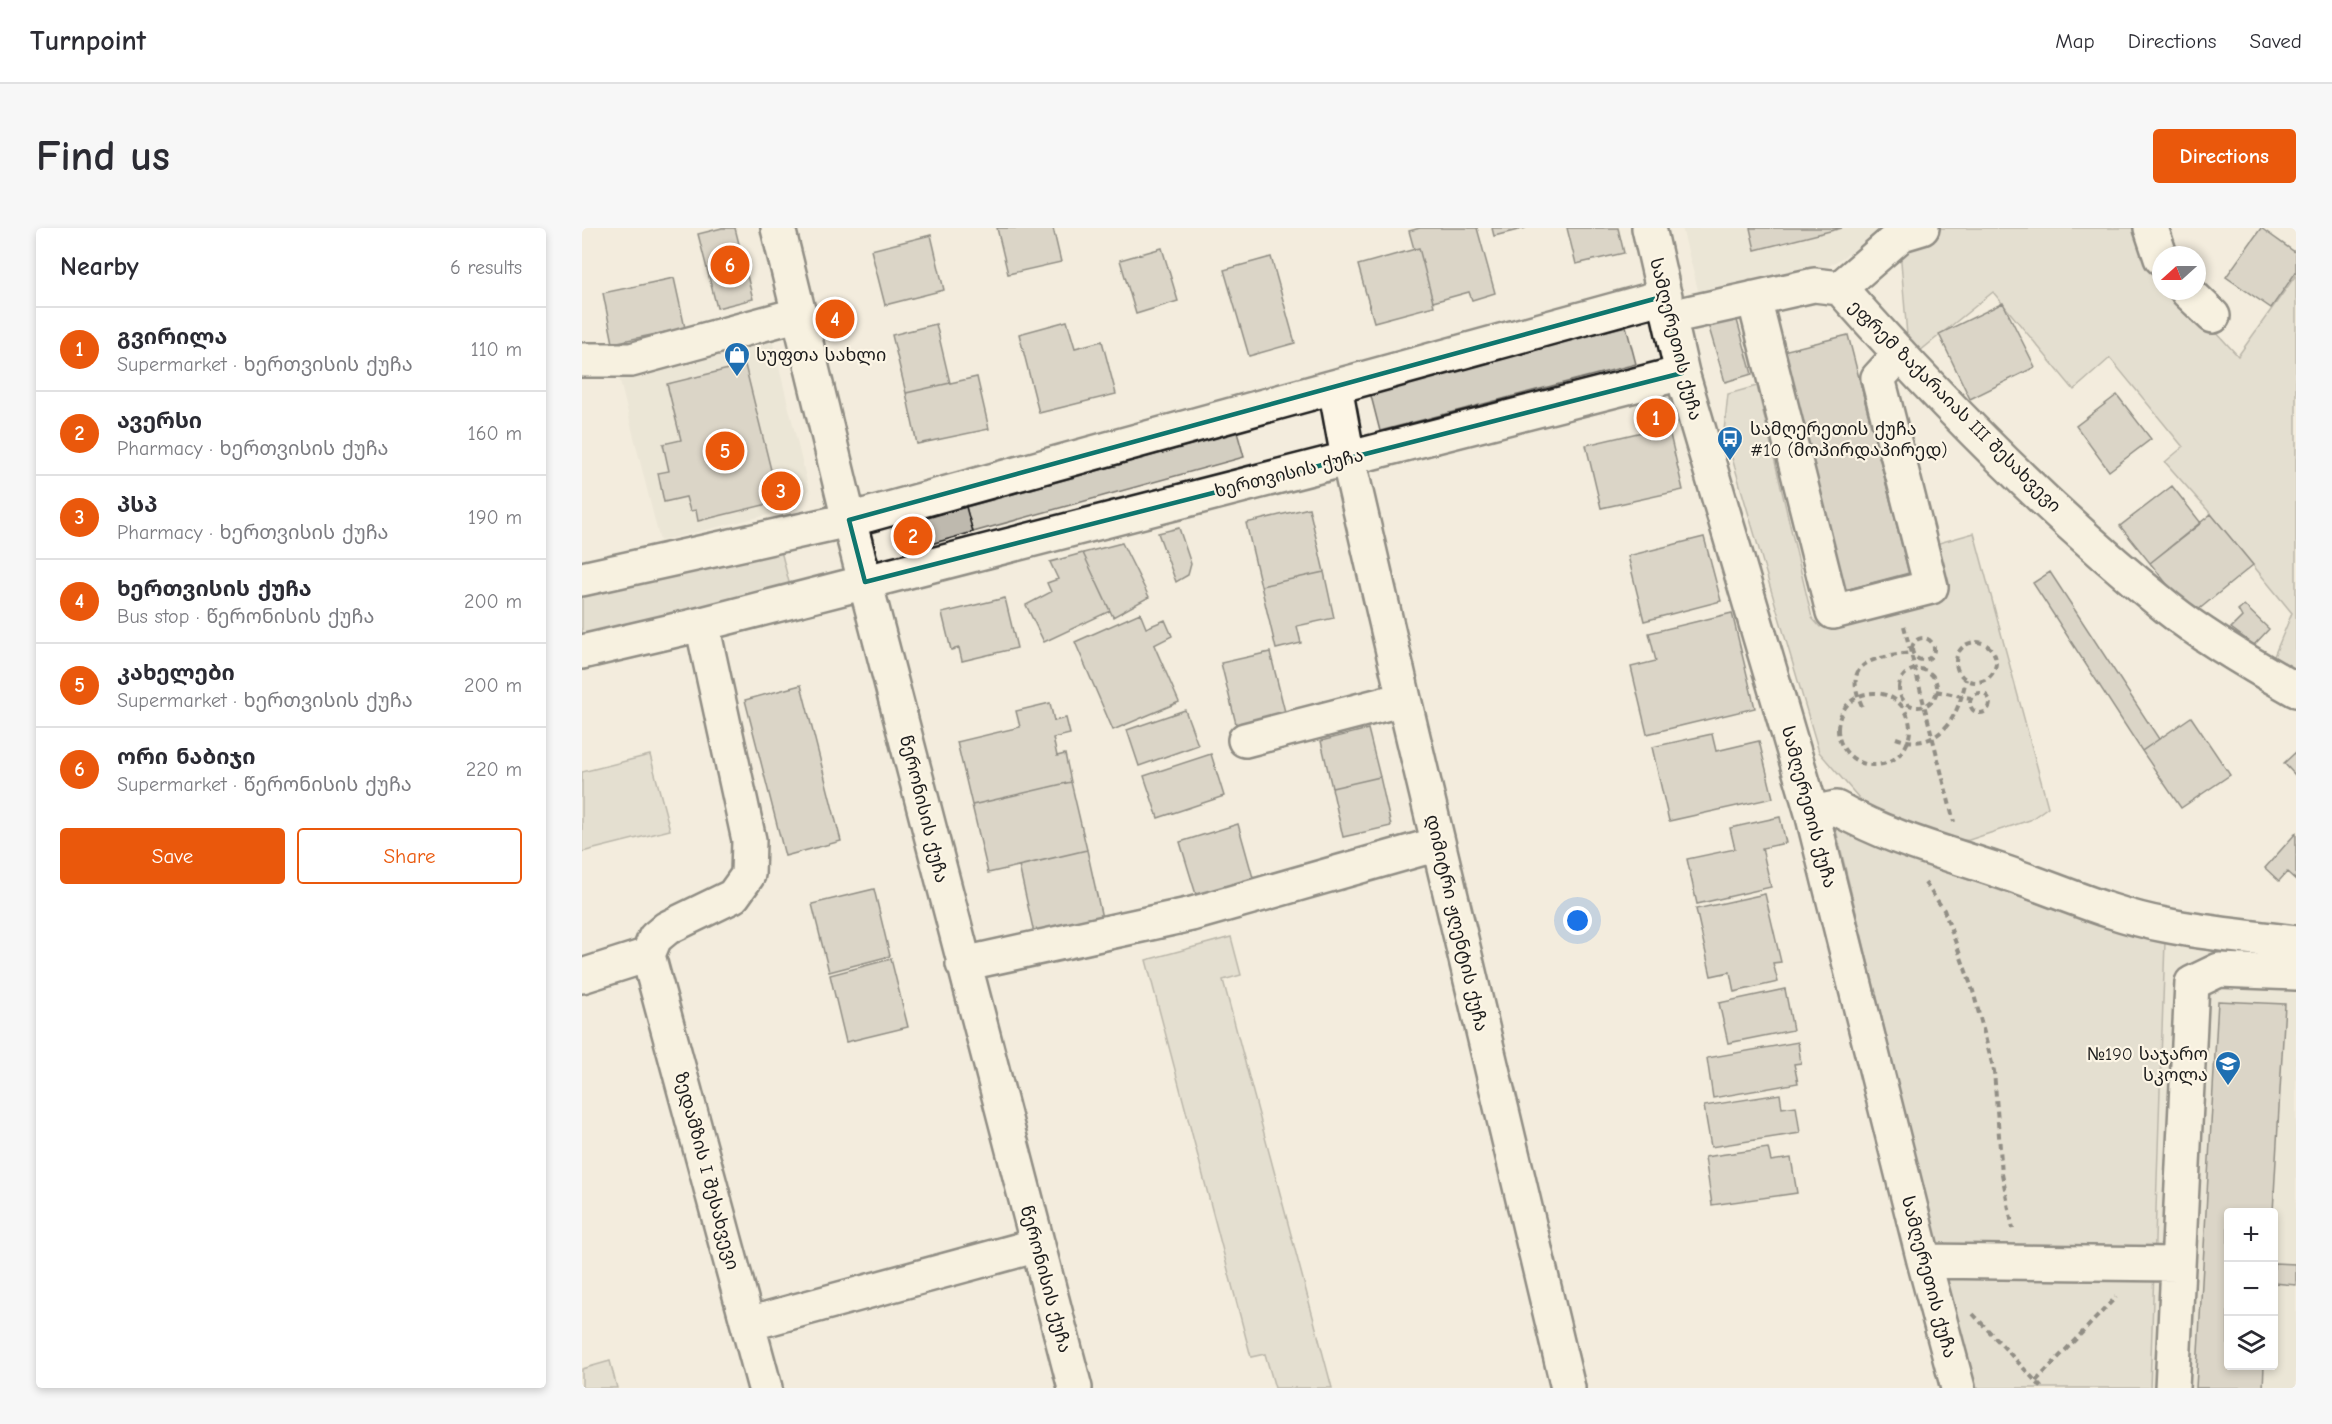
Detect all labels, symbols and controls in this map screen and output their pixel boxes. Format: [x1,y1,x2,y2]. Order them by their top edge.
text: Turnpoint [30,25,146,57]
text: Map [2055,29,2095,53]
text: Directions [2128,29,2217,53]
text: Saved [2250,29,2302,53]
button: Directions [2153,129,2296,183]
text: Find us [36,132,170,181]
pin: 6 [710,243,750,288]
north arrow [2152,246,2206,300]
text: Nearby [60,252,139,282]
text: 6 results [450,256,522,279]
street label: სამღერეთის ქუჩა [1645,256,1706,422]
pin: 4 [816,296,854,341]
street label: ეფრემ ზაქარაიას III შესახვევი [1844,296,2065,517]
text: გვირილა [117,324,227,350]
text: 1 [76,338,83,361]
text: 110 m [471,338,522,361]
shop icon: სუფთა სახლი [722,340,752,378]
place label: სუფთა სახლი [756,345,886,366]
text: Supermarket · ხერთვისის ქუჩა [117,353,413,376]
pin: 1 [1636,396,1676,441]
text: ავერსი [117,408,202,434]
place label: სამღერეთის ქუჩა #10 (მოპირდაპირედ) [1750,419,1948,461]
text: 2 [75,422,84,445]
text: 160 m [468,422,522,445]
bus stop icon: სამღერეთის ქუჩა #10 (მოპირდაპირედ) [1715,424,1745,462]
pin: 5 [706,428,744,474]
text: Pharmacy · ხერთვისის ქუჩა [117,437,389,460]
street label: ხერთვისის ქუჩა [1213,445,1366,502]
pin: 3 [762,468,800,514]
text: პსპ [117,492,157,518]
text: 3 [75,506,84,529]
text: 190 m [468,506,522,529]
pin: 2 [894,514,932,558]
text: Pharmacy · ხერთვისის ქუჩა [117,521,389,544]
text: ხერთვისის ქუჩა [117,576,312,602]
text: 4 [75,590,84,613]
text: 200 m [464,590,522,613]
text: Bus stop · წერონისის ქუჩა [117,605,374,628]
text: კახელები [117,660,235,686]
text: 5 [74,674,85,697]
text: 200 m [464,674,522,697]
text: Supermarket · ხერთვისის ქუჩა [117,689,413,712]
street label: სამღერეთის ქუჩა [1777,724,1840,890]
street label: წერონისის ქუჩა [895,733,952,885]
text: ორი ნაბიჯი [117,744,256,770]
text: 6 [74,758,85,781]
text: 220 m [466,758,522,781]
text: Supermarket · წერონისის ქუჩა [117,773,412,796]
street label: დიმიტრი ჟღენტის ქუჩა [1421,813,1492,1034]
button: Save [60,828,285,884]
button: Share [297,828,522,884]
your location [1563,906,1592,935]
place label: №190 საჯარო სკოლა [2087,1044,2208,1086]
school or university icon: №190 საჯარო სკოლა [2213,1049,2243,1087]
street label: ზედამზის I შესახვევი [670,1070,743,1272]
street label: სამღერეთის ქუჩა [1897,1194,1960,1360]
street label: წერონისის ქუჩა [1016,1203,1075,1355]
map controls [2224,1208,2278,1370]
button: + [2224,1208,2278,1262]
button: − [2224,1262,2278,1316]
button: layers [2224,1316,2278,1370]

